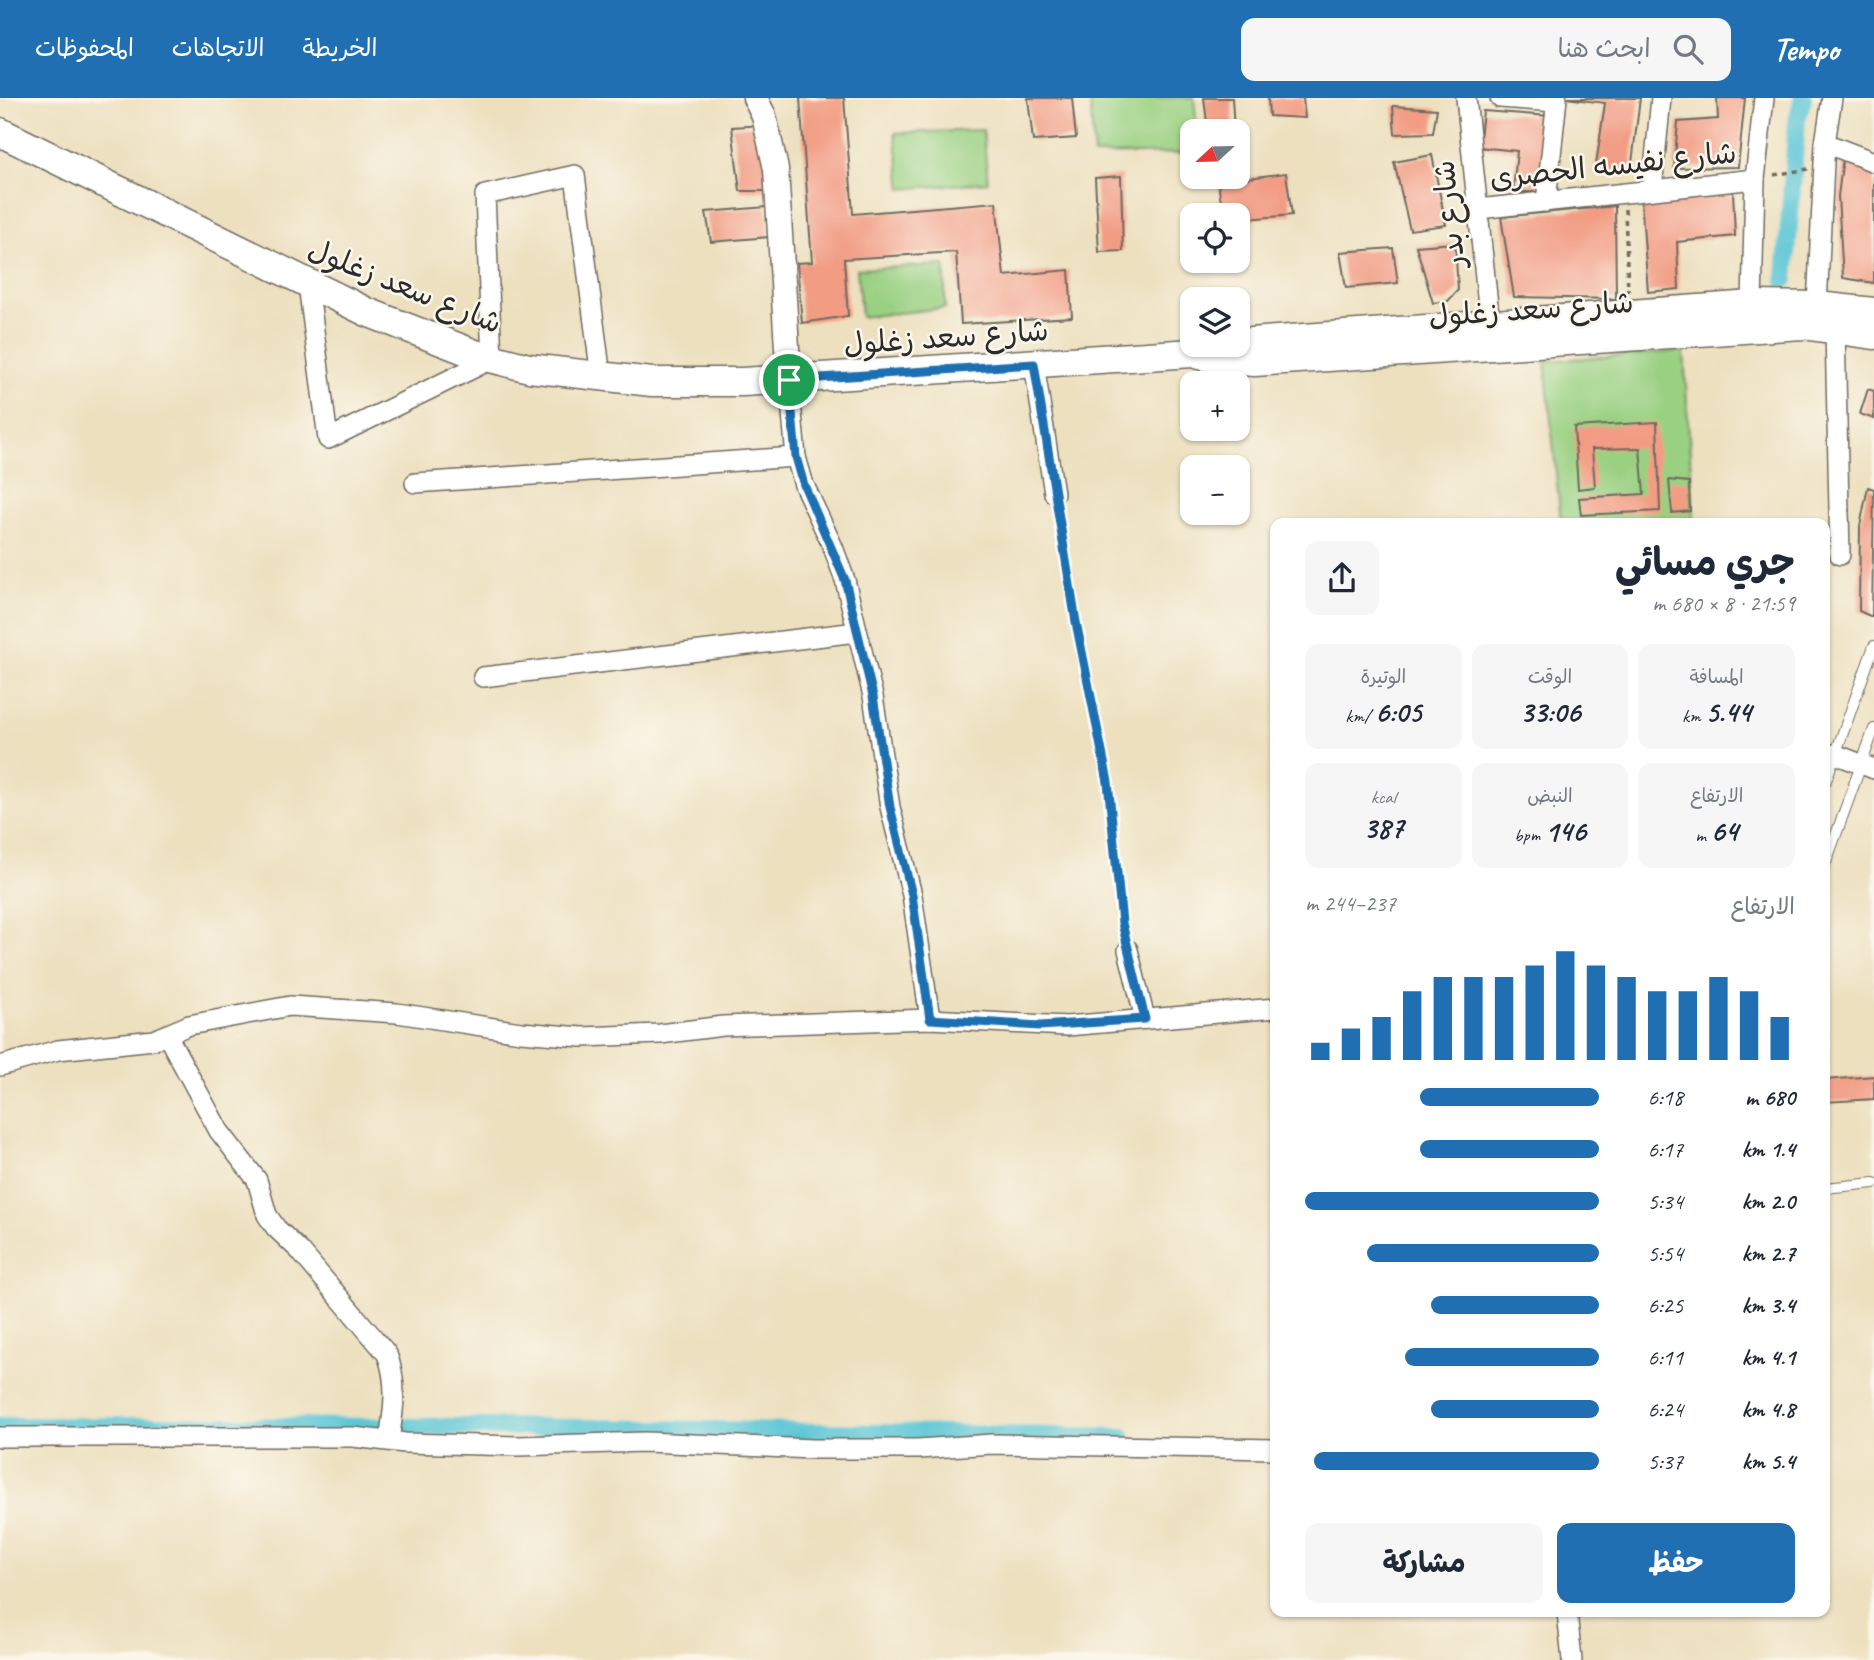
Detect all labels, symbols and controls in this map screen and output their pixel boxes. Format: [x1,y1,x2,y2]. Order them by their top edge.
search box [1241,18,1731,81]
text: Tempo [1773,28,1839,70]
icon: search [1669,30,1707,68]
text: ابحث هنا [1557,32,1651,65]
text: المحفوظات [35,33,134,63]
text: الاتجاهات [172,33,265,63]
text: الخريطة [303,33,377,63]
north arrow [1180,119,1250,189]
map controls [1180,119,1250,525]
street label: شارع نفيسه الحصرى [1488,133,1739,199]
street label: شارع بدر [1424,158,1476,272]
button: locate [1180,203,1250,273]
street label: شارع سعد زغلول [302,230,507,344]
street label: شارع سعد زغلول [1427,283,1635,337]
button: layers [1180,287,1250,357]
street label: شارع سعد زغلول [842,311,1050,365]
pin [759,350,819,410]
icon: arrive [770,361,808,399]
button: + [1180,371,1250,441]
button: − [1180,455,1250,525]
text: جري مسائي [1615,539,1795,586]
button: share [1305,541,1379,615]
text: 21:59 · 8 × 680 m [1652,589,1795,618]
text: الوتيرة [1360,665,1406,689]
text: الوقت [1528,665,1572,689]
text: المسافة [1690,665,1744,689]
text: 6:05 [1375,693,1421,731]
text: 33:06 [1520,693,1580,731]
text: 5.44 [1705,693,1751,731]
text: /km [1345,704,1375,728]
text: km [1682,704,1705,728]
text: النبض [1527,784,1573,808]
text: الارتفاع [1690,784,1743,808]
text: kcal [1371,785,1396,809]
text: 387 [1363,809,1404,847]
text: 146 [1545,812,1586,850]
text: 64 [1710,812,1738,850]
text: bpm [1514,823,1545,847]
text: m [1695,823,1710,847]
text: 237–244 m [1305,889,1396,918]
text: الارتفاع [1731,892,1795,921]
text: 6:18 [1647,1083,1683,1112]
text: 680 m [1745,1083,1795,1112]
text: 6:17 [1647,1135,1683,1164]
text: 1.4 km [1741,1135,1795,1164]
text: 5:34 [1647,1187,1683,1216]
text: 2.0 km [1741,1187,1795,1216]
text: 5:54 [1647,1239,1683,1268]
text: 2.7 km [1742,1239,1795,1268]
text: 6:25 [1647,1291,1683,1320]
text: 3.4 km [1741,1291,1795,1320]
text: 6:11 [1647,1343,1683,1372]
text: 4.1 km [1741,1343,1795,1372]
text: 6:24 [1647,1395,1683,1424]
text: 4.8 km [1741,1395,1795,1424]
text: 5:37 [1647,1447,1683,1476]
text: 5.4 km [1742,1447,1795,1476]
button: مشاركة [1305,1523,1543,1603]
button: حفظ [1557,1523,1795,1603]

